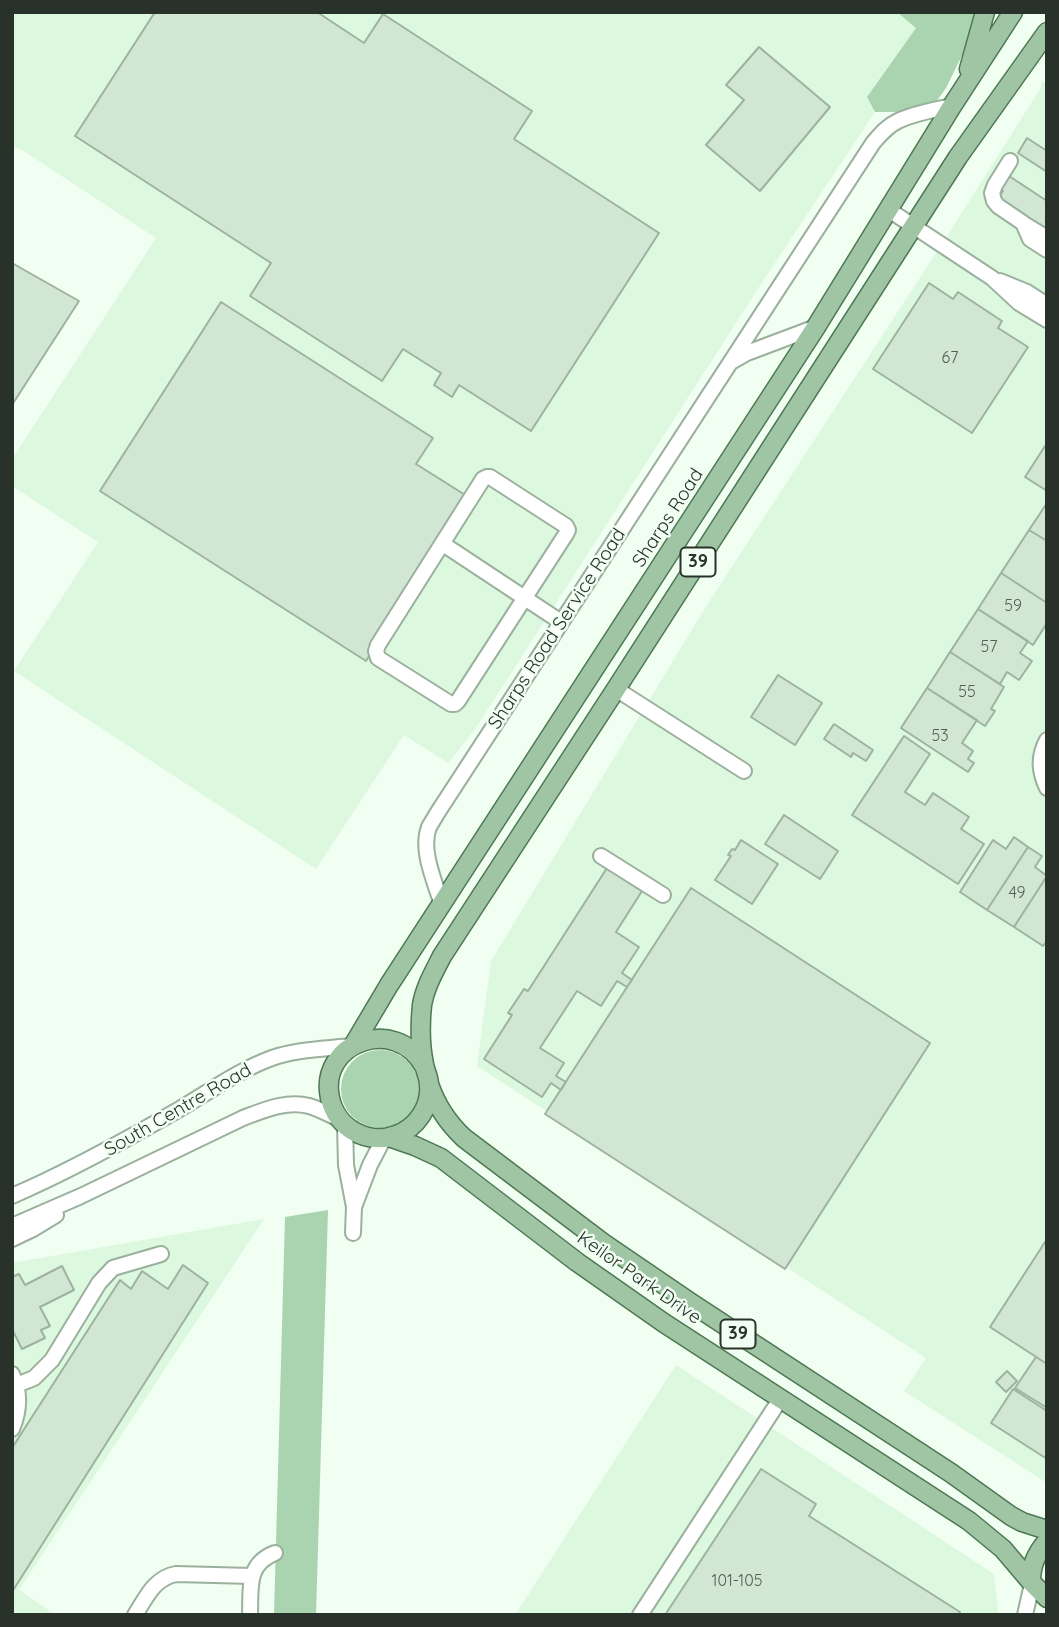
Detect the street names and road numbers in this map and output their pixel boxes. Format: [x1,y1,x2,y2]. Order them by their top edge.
street label: Sharps Road [628,464,708,572]
street label: Sharps Road Service Road [483,524,631,734]
road number: 39 [680,548,716,576]
street label: South Centre Road [100,1059,256,1161]
street label: Keilor Park Drive [572,1227,706,1329]
road number: 39 [720,1320,756,1349]

